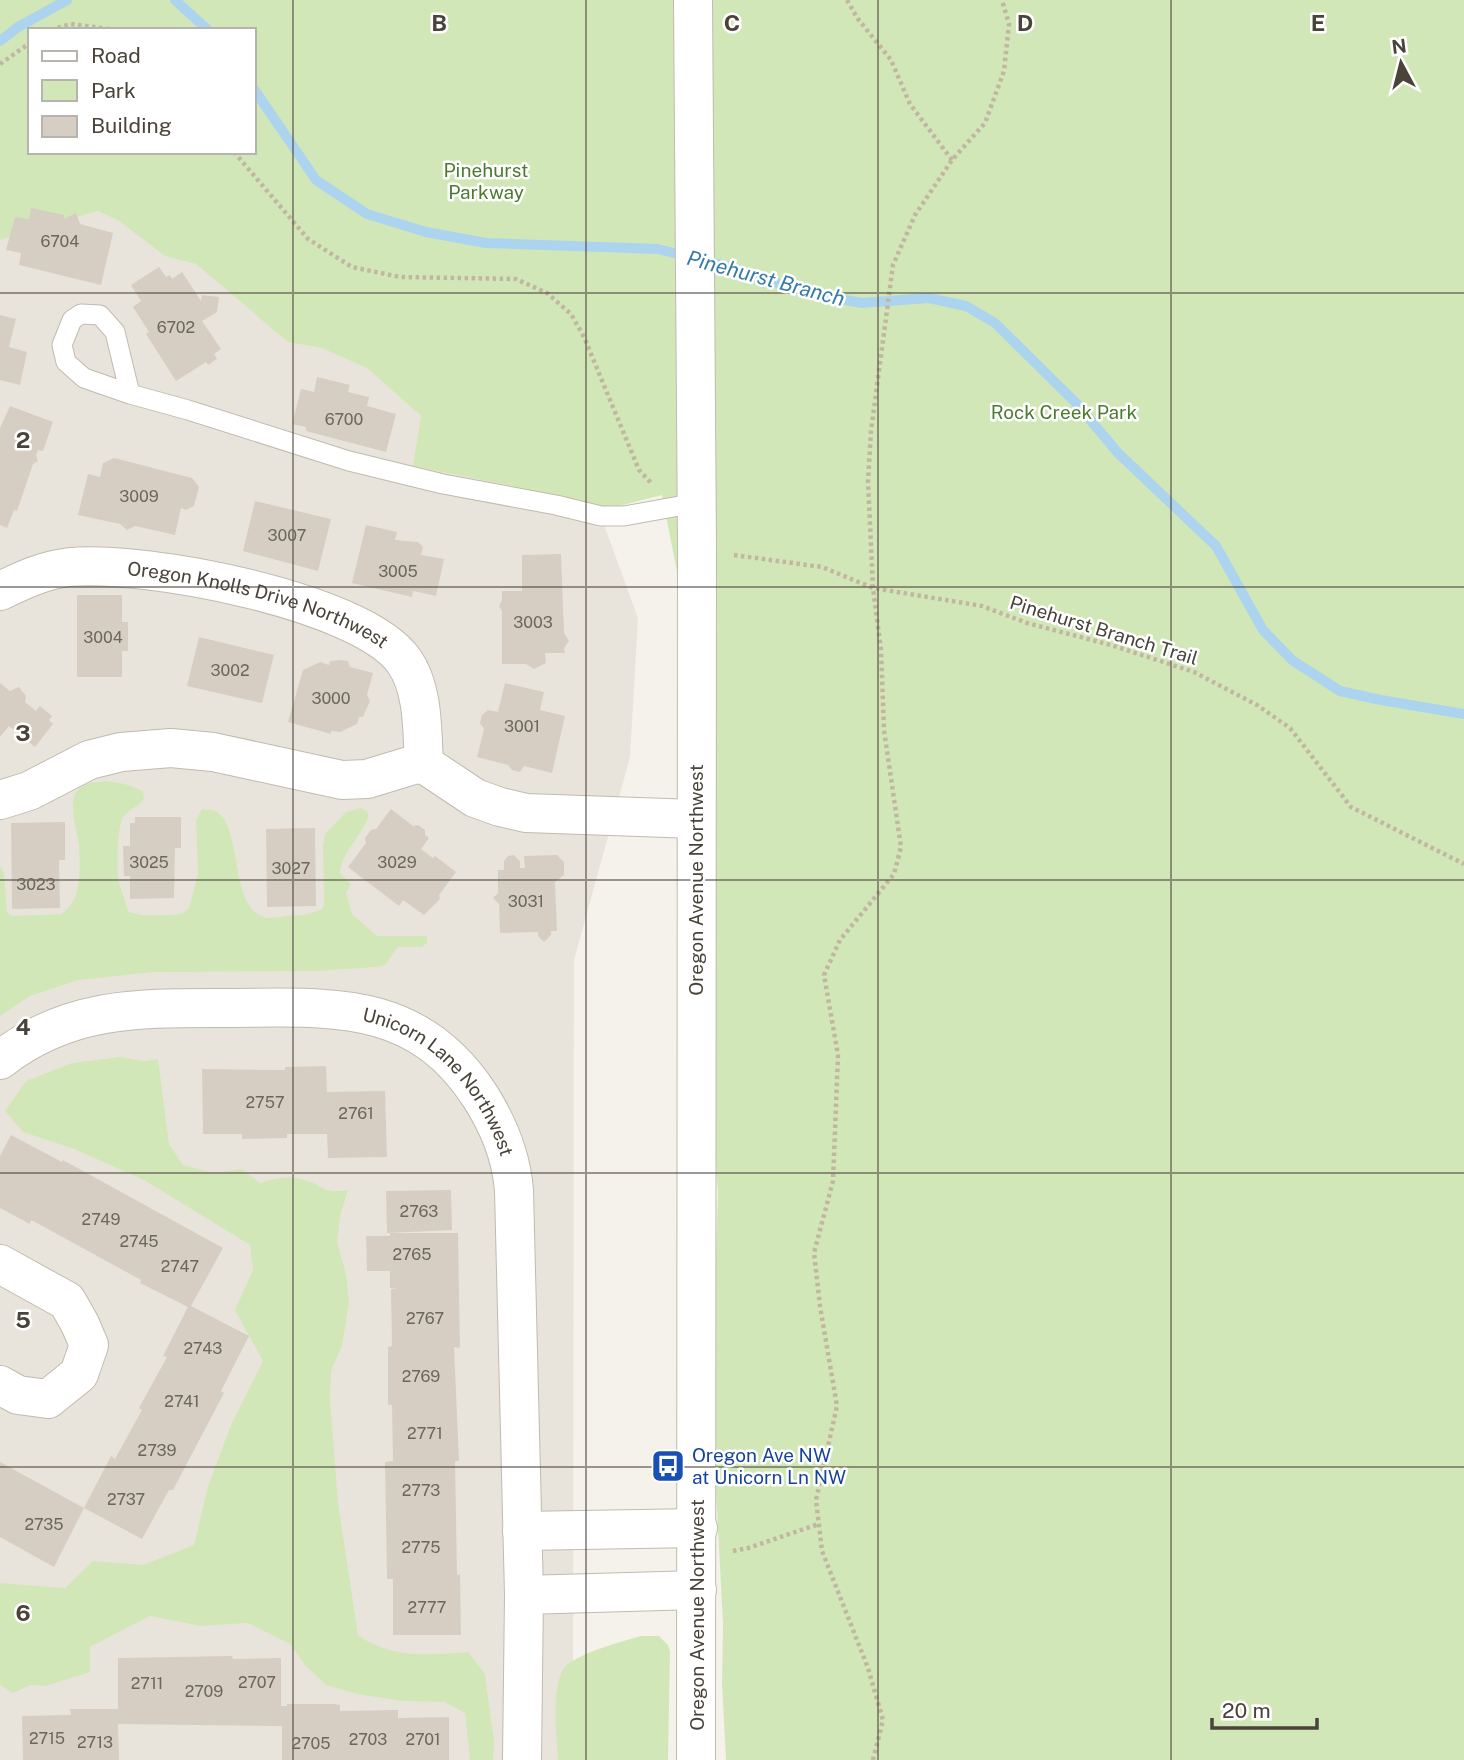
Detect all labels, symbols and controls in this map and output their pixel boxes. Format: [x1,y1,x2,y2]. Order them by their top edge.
text: B [431,9,447,36]
text: C [724,9,740,36]
text: D [1017,9,1033,36]
text: E [1311,9,1325,36]
legend [28,28,256,154]
north arrow [1366,28,1436,98]
text: N [1390,34,1408,58]
text: Road [91,43,141,68]
text: Park [91,78,136,103]
text: Building [91,113,172,138]
park label: Pinehurst Parkway [444,159,528,203]
house number: 6704 [41,232,79,251]
water label: Pinehurst Branch [684,245,848,311]
house number: 6702 [157,318,195,337]
park label: Rock Creek Park [991,401,1138,423]
house number: 6700 [325,410,363,429]
text: 2 [16,426,30,453]
house number: 3009 [119,487,159,506]
house number: 3007 [268,526,306,545]
street label: Oregon Knolls Drive Northwest [126,557,393,652]
house number: 3005 [378,562,418,581]
street label: Pinehurst Branch Trail [1007,591,1201,669]
house number: 3003 [513,613,553,632]
house number: 3004 [83,628,123,647]
house number: 3002 [211,661,250,680]
house number: 3000 [311,689,351,708]
house number: 3001 [504,717,540,736]
text: 3 [15,719,31,746]
street label: Oregon Avenue Northwest [685,764,707,996]
house number: 3025 [129,853,169,872]
house number: 3029 [377,853,417,872]
house number: 3027 [272,859,310,878]
house number: 3023 [16,875,56,894]
house number: 3031 [508,892,544,911]
street label: Unicorn Lane Northwest [361,1003,518,1159]
text: 4 [15,1013,31,1040]
house number: 2757 [246,1093,285,1112]
house number: 2761 [338,1104,374,1123]
house number: 2763 [400,1202,438,1221]
house number: 2749 [82,1210,120,1229]
house number: 2745 [120,1232,158,1251]
house number: 2765 [392,1245,432,1264]
house number: 2747 [161,1257,199,1276]
text: 5 [15,1306,31,1333]
house number: 2767 [406,1309,444,1328]
house number: 2743 [184,1339,222,1358]
house number: 2769 [402,1367,440,1386]
house number: 2741 [164,1392,200,1411]
house number: 2771 [407,1424,443,1443]
house number: 2739 [138,1441,176,1460]
place label: Oregon Ave NW at Unicorn Ln NW [692,1444,846,1488]
bus stop icon: Oregon Ave NW at Unicorn Ln NW [649,1447,687,1485]
house number: 2773 [402,1481,440,1500]
house number: 2737 [107,1490,145,1509]
street label: Oregon Avenue Northwest [686,1499,708,1731]
house number: 2735 [24,1515,64,1534]
house number: 2775 [401,1538,441,1557]
house number: 2777 [408,1598,446,1617]
text: 6 [15,1599,31,1626]
house number: 2707 [238,1673,276,1692]
house number: 2711 [131,1674,163,1693]
house number: 2709 [185,1682,223,1701]
scale bar [1212,1686,1317,1730]
text: 20 m [1222,1698,1271,1723]
house number: 2715 [29,1729,65,1748]
house number: 2703 [349,1730,387,1749]
house number: 2701 [405,1730,441,1749]
house number: 2713 [77,1733,113,1752]
house number: 2705 [292,1734,330,1753]

